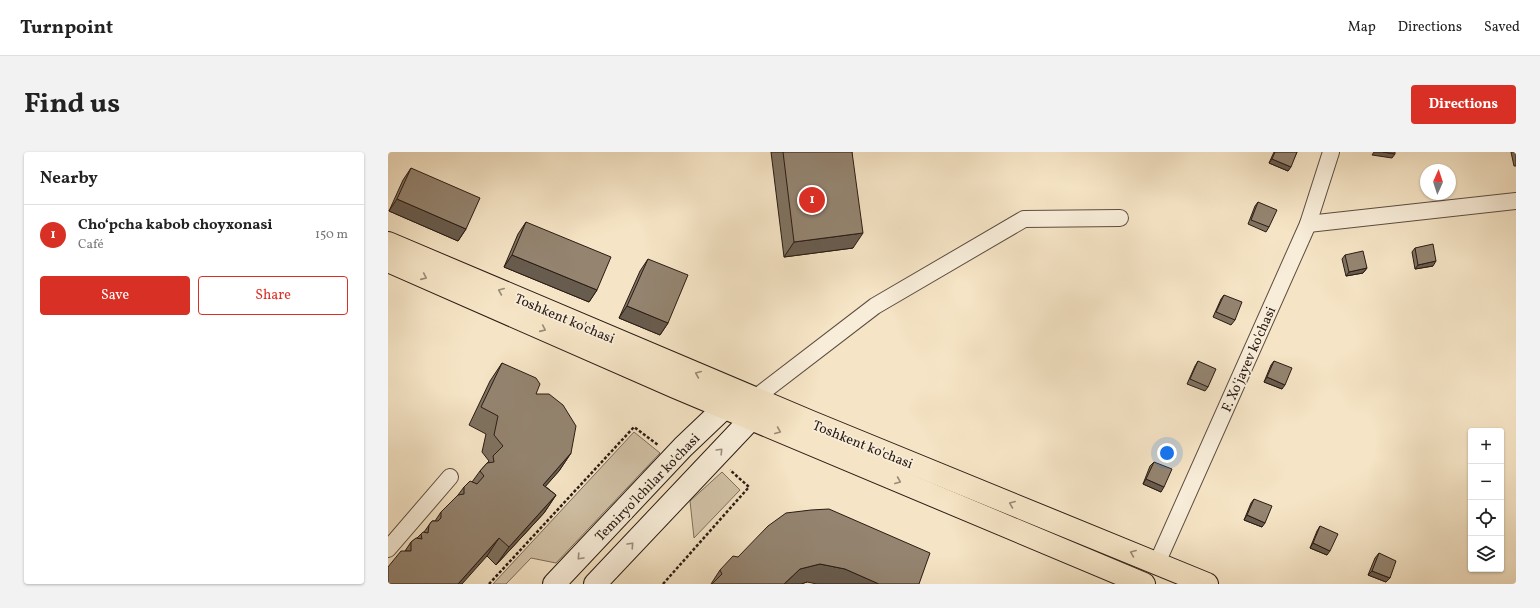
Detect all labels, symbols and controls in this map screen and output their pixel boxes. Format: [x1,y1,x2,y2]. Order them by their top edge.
text: Turnpoint [20,15,113,41]
text: Map [1348,18,1376,37]
text: Directions [1398,18,1462,37]
text: Saved [1484,18,1520,37]
text: Find us [24,85,120,124]
button: Directions [1411,85,1516,124]
north arrow [1420,164,1456,200]
text: Nearby [40,167,98,190]
pin: 1 [799,185,825,215]
text: Cho‘pcha kabob choyxonasi [78,215,273,236]
text: 1 [50,226,56,244]
text: 150 m [315,226,348,244]
text: Café [78,236,104,254]
one-way arrow [419,272,427,280]
button: Save [40,276,190,315]
button: Share [198,276,348,315]
one-way arrow [497,288,505,296]
street label: Toshkent ko'chasi [511,290,617,349]
street label: F. Xo'jayev ko'chasi [1218,304,1281,415]
one-way arrow [538,324,546,332]
one-way arrow [694,371,701,379]
street label: Toshkent ko'chasi [809,417,916,474]
one-way arrow [774,426,781,434]
map controls [1468,428,1504,572]
button: + [1468,428,1504,464]
street label: Temiryo'lchilar ko'chasi [591,430,705,546]
your location [1157,443,1177,463]
one-way arrow [715,448,723,456]
button: − [1468,464,1504,500]
one-way arrow [893,476,901,484]
button: locate [1468,500,1504,536]
one-way arrow [1009,501,1017,509]
button: layers [1468,536,1504,572]
one-way arrow [626,542,634,550]
one-way arrow [1129,549,1136,557]
one-way arrow [577,553,584,560]

